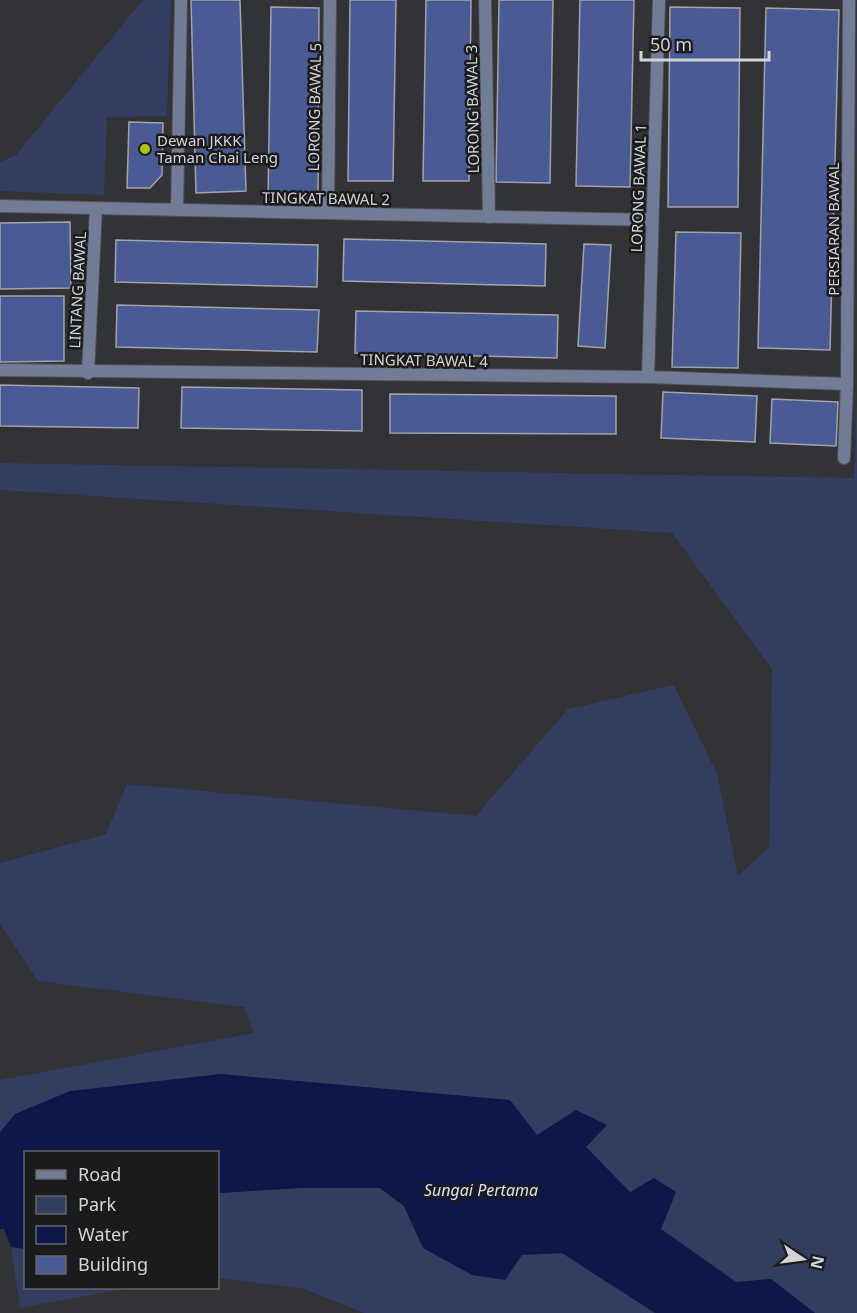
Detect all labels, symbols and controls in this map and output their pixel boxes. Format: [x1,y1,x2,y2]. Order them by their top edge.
scale bar [641,24,768,62]
text: 50 m [650,32,692,56]
street label: LORONG BAWAL 5 [303,43,325,171]
street label: LORONG BAWAL 3 [461,45,483,173]
street label: LORONG BAWAL 1 [626,123,650,253]
place label: Dewan JKKK Taman Chai Leng [157,130,278,167]
marker: Dewan JKKK Taman Chai Leng [138,142,152,156]
street label: PERSIARAN BAWAL [823,162,843,296]
street label: TINGKAT BAWAL 2 [262,187,390,209]
street label: LINTANG BAWAL [64,231,90,349]
street label: TINGKAT BAWAL 4 [360,349,488,371]
legend [24,1151,219,1289]
text: Road [78,1162,121,1186]
water label: Sungai Pertama [424,1179,538,1201]
text: Park [78,1192,116,1216]
text: Water [78,1222,129,1246]
north arrow [773,1229,833,1289]
text: Building [78,1252,148,1276]
text: N [805,1254,830,1271]

